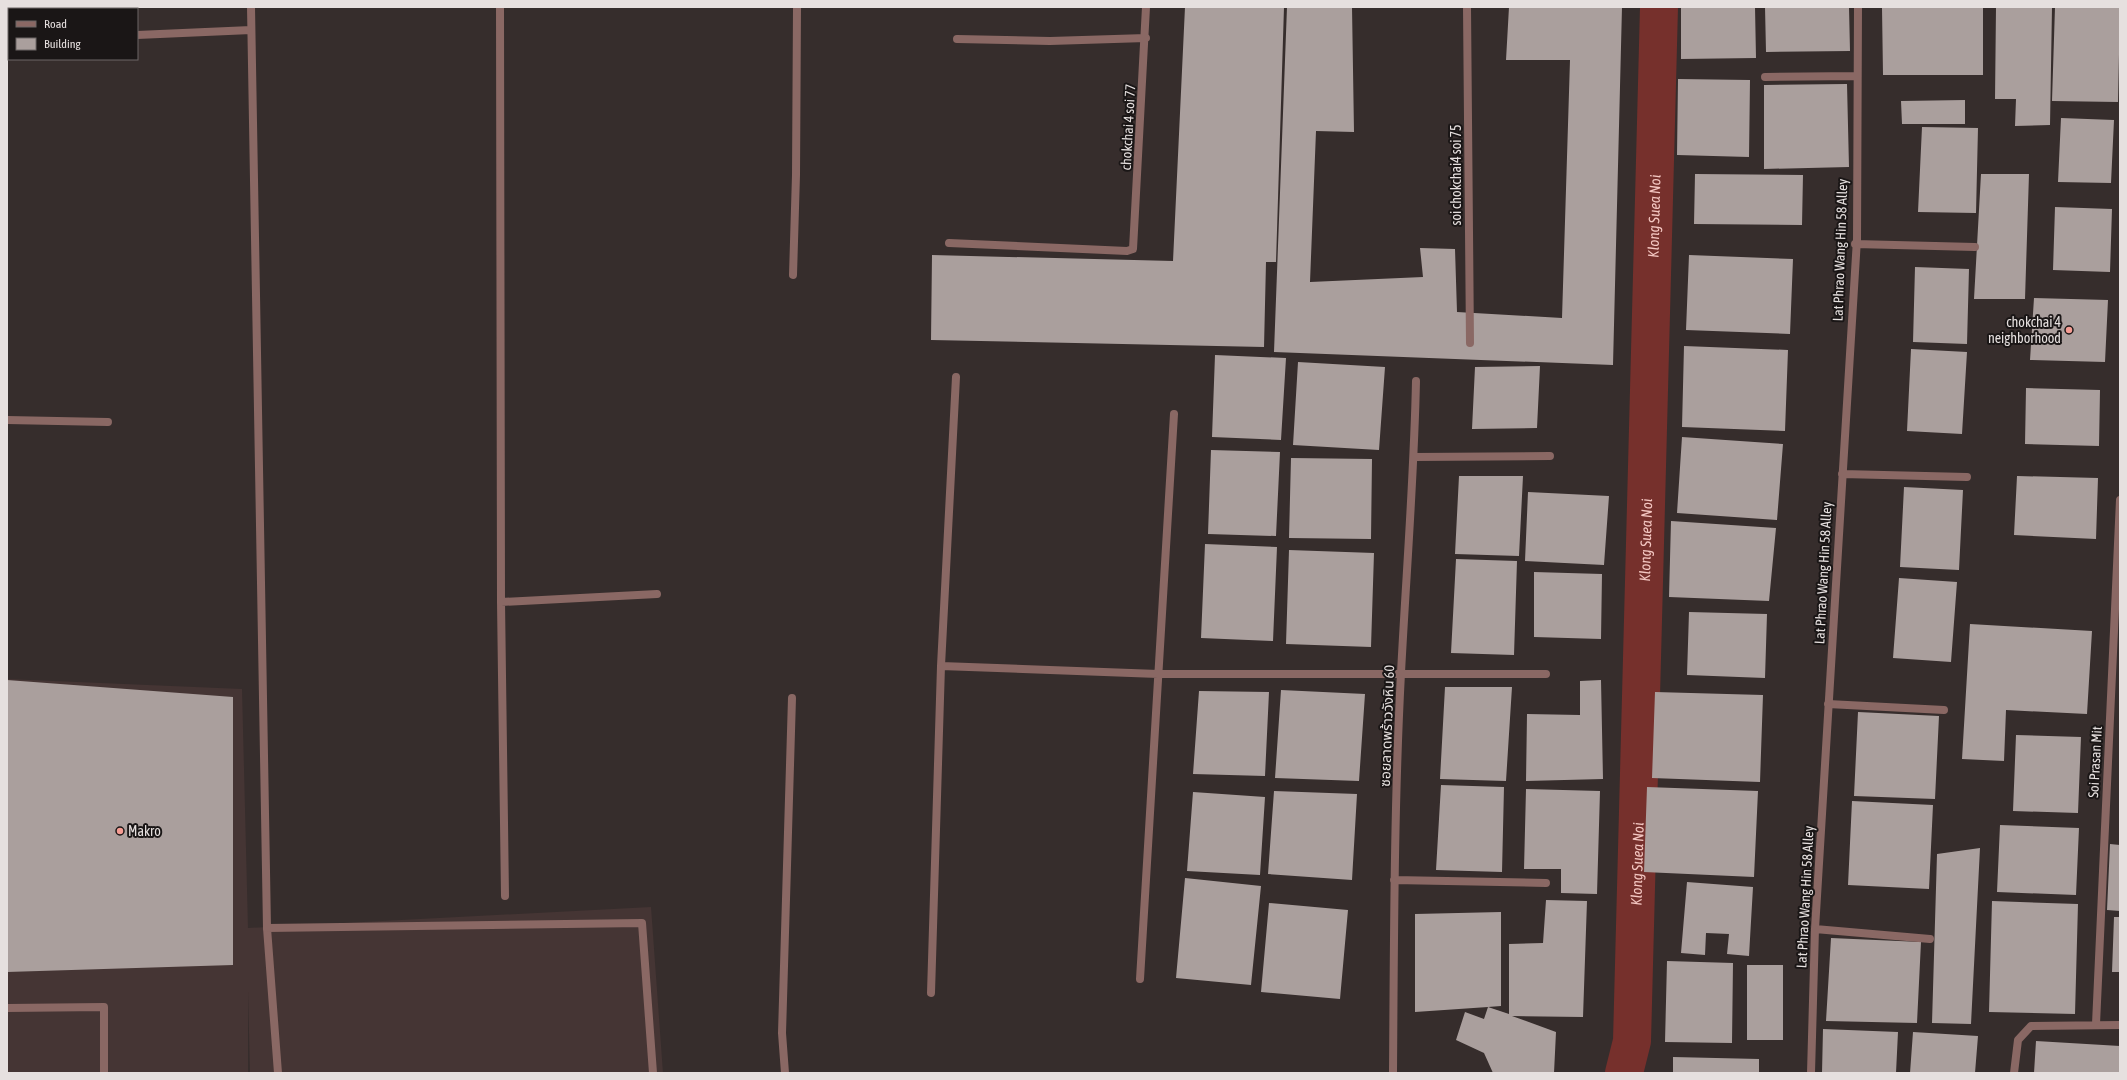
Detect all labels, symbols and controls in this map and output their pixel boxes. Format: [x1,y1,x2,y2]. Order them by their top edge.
legend [8,8,138,60]
text: Road [44,17,67,31]
text: Building [44,37,82,51]
street label: chokchai 4 soi 77 [1118,83,1138,171]
street label: soi chokchai4 soi 75 [1448,124,1464,226]
water label: Klong Suea Noi [1644,174,1663,258]
street label: Lat Phrao Wang Hin 58 Alley [1830,178,1850,322]
place label: chokchai 4 neighborhood [1988,314,2061,346]
marker: chokchai 4 neighborhood [2064,325,2074,335]
water label: Klong Suea Noi [1635,498,1655,582]
street label: Lat Phrao Wang Hin 58 Alley [1811,501,1835,645]
street label: ซอยลาดพร้าววังหิน 60 [1377,664,1397,787]
street label: Soi Prasan Mit [2085,726,2105,798]
water label: Klong Suea Noi [1627,822,1646,906]
place label: Makro [128,823,161,839]
street label: Lat Phrao Wang Hin 58 Alley [1793,825,1817,969]
marker: Makro [115,826,125,836]

